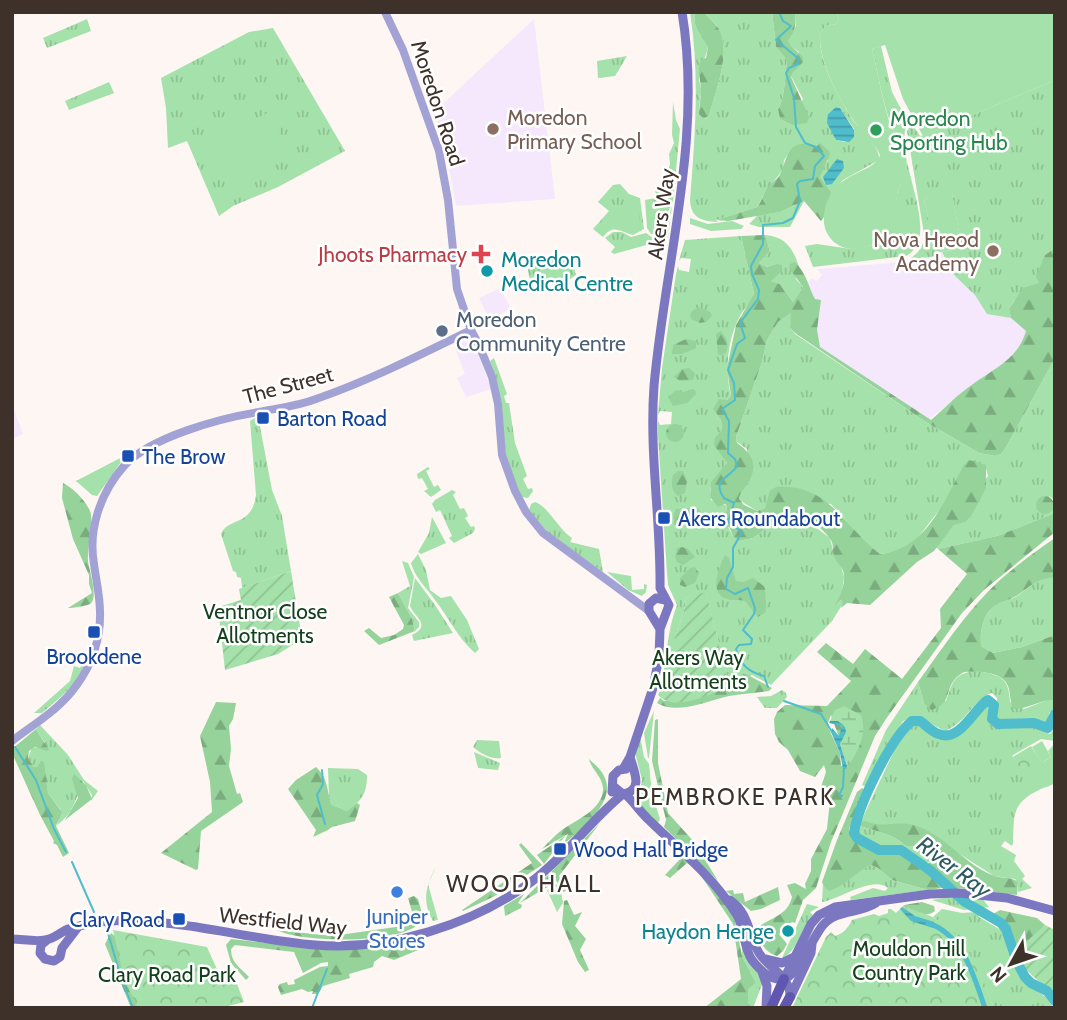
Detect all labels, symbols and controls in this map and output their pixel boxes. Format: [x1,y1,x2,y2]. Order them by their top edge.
street label: Moredon Road [406,37,470,169]
place label: Moredon Primary School [507,105,642,154]
place label: Moredon Sporting Hub [890,106,1008,155]
marker: Moredon Primary School [485,121,501,137]
marker: Moredon Sporting Hub [868,122,884,138]
street label: Akers Way [642,166,680,261]
place label: Nova Hreod Academy [873,227,979,276]
place label: Jhoots Pharmacy [317,242,467,267]
marker: Nova Hreod Academy [985,243,1001,259]
marker: Jhoots Pharmacy [473,246,489,262]
place label: Moredon Medical Centre [501,247,633,296]
marker: Moredon Medical Centre [479,263,495,279]
place label: Moredon Community Centre [456,307,626,356]
marker: Moredon Community Centre [434,323,450,339]
street label: The Street [240,361,336,409]
place label: Barton Road [277,406,387,431]
marker: Barton Road [255,410,271,426]
place label: The Brow [142,444,225,469]
marker: The Brow [120,448,136,464]
place label: Akers Roundabout [678,506,840,531]
marker: Akers Roundabout [656,510,672,526]
park label: Ventnor Close Allotments [203,599,327,648]
marker: Brookdene [86,624,102,640]
place label: Brookdene [46,644,142,669]
park label: Akers Way Allotments [649,645,747,694]
district label: PEMBROKE PARK [635,783,835,811]
water label: River Ray [911,830,998,905]
place label: Wood Hall Bridge [574,837,728,862]
marker: Wood Hall Bridge [552,841,568,857]
district label: WOOD HALL [446,869,602,898]
marker: Juniper Stores [389,884,405,900]
street label: Westfield Way [218,902,348,940]
place label: Juniper Stores [365,904,428,953]
place label: Clary Road [70,907,165,932]
marker: Clary Road [171,911,187,927]
place label: Haydon Henge [641,919,774,944]
marker: Haydon Henge [780,923,796,939]
north arrow [976,929,1046,999]
park label: Mouldon Hill Country Park [852,936,966,985]
park label: Clary Road Park [98,962,237,987]
text: N [985,962,1011,987]

